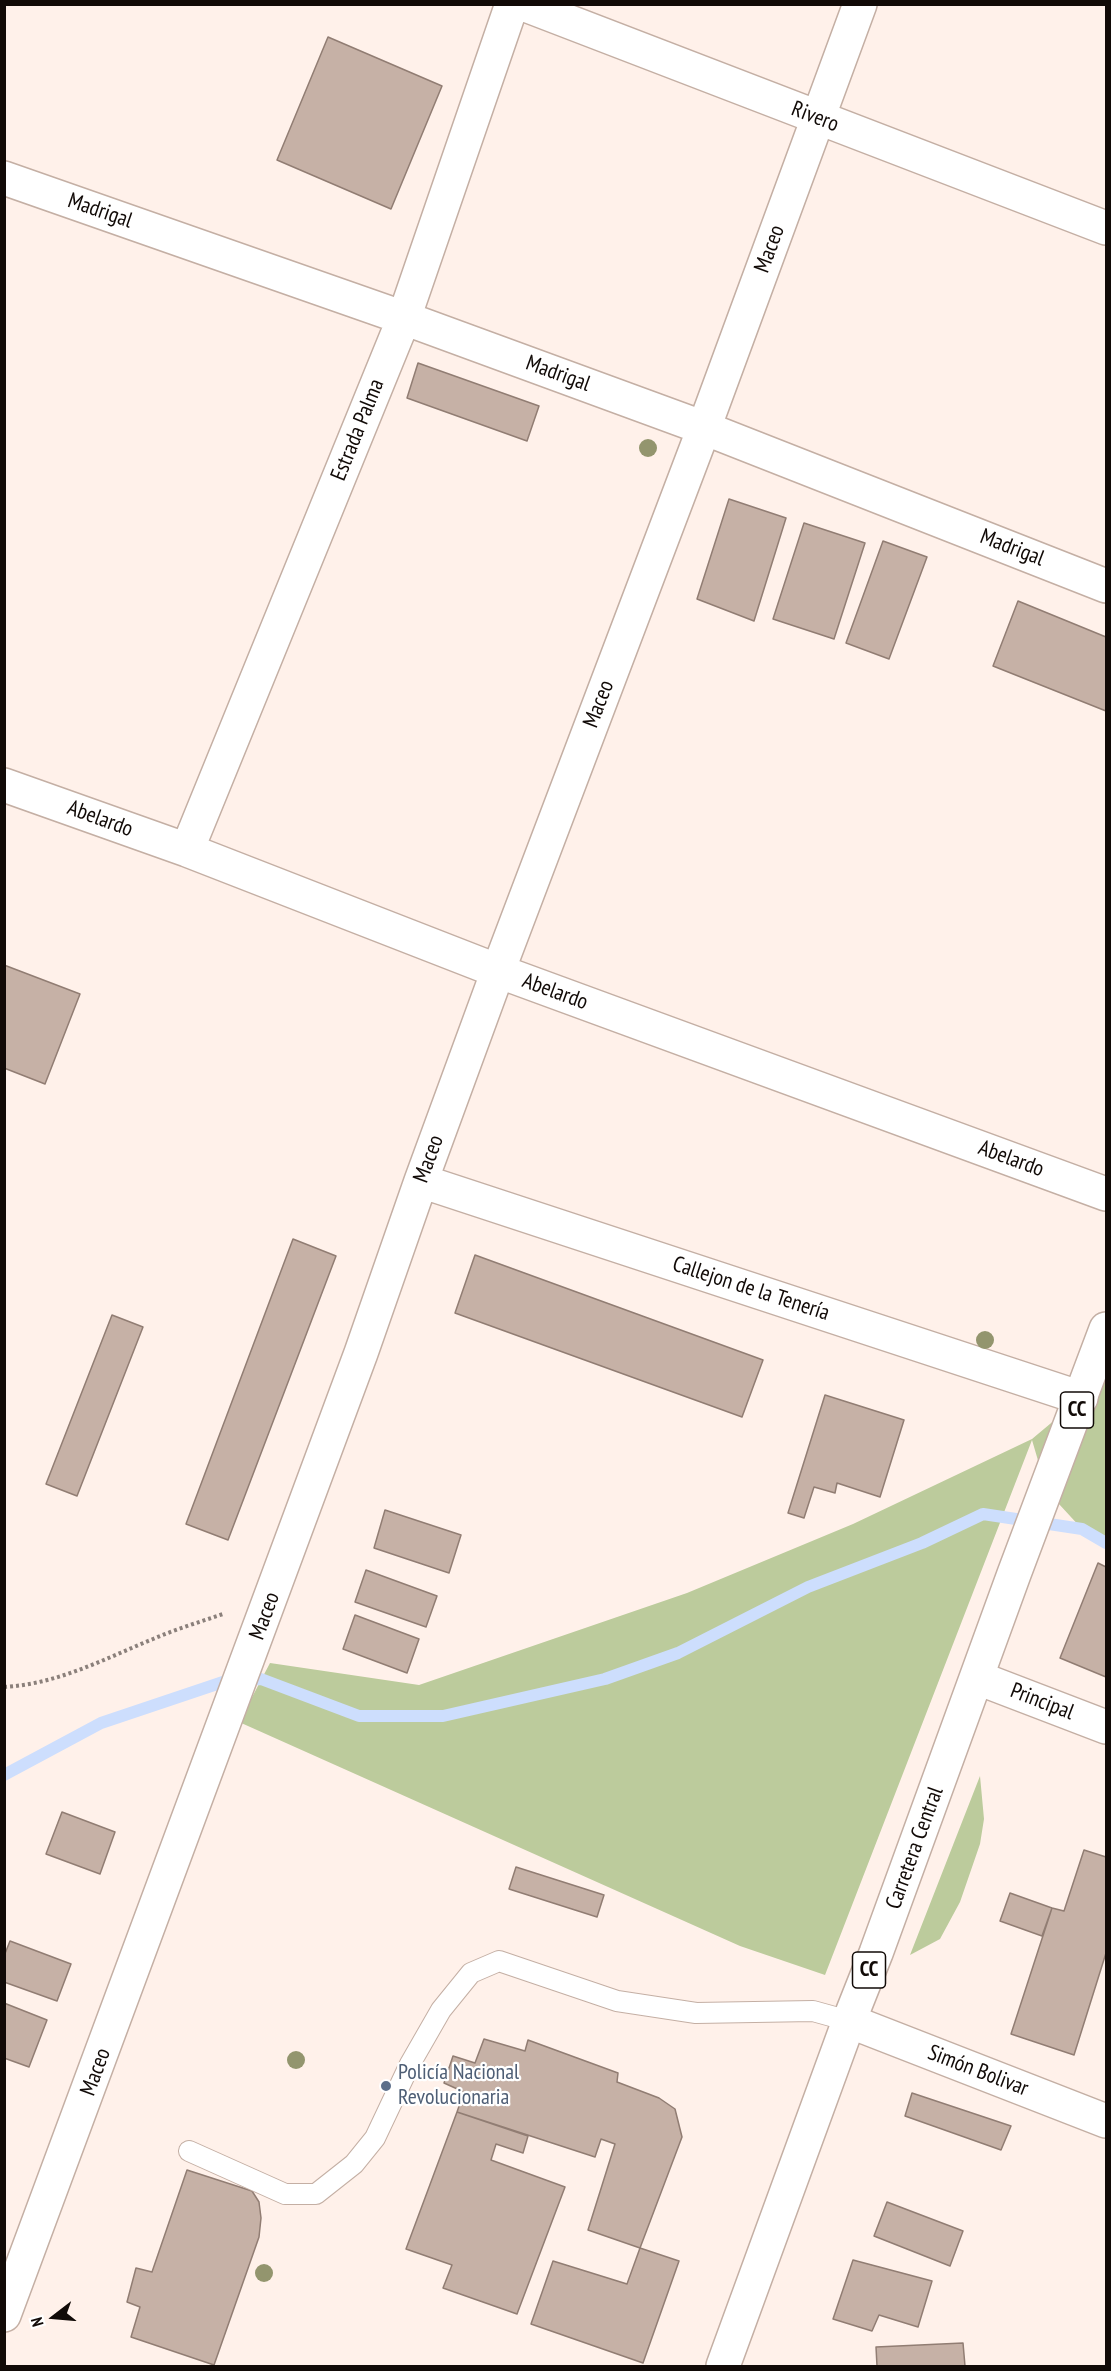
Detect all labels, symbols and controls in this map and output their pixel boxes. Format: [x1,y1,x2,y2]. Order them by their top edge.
street label: Rivero [788,96,842,138]
street label: Madrigal [64,188,136,234]
street label: Maceo [749,222,791,276]
street label: Madrigal [522,350,594,398]
street label: Estrada Palma [326,375,390,485]
street label: Madrigal [976,524,1048,572]
street label: Maceo [578,677,620,731]
street label: Abelardo [64,795,136,843]
street label: Abelardo [519,968,591,1016]
street label: Maceo [408,1132,450,1186]
street label: Abelardo [975,1135,1047,1183]
street label: Callejon de la Tenería [669,1251,833,1327]
road number: CC [1060,1392,1094,1428]
street label: Maceo [244,1589,286,1643]
street label: Principal [1007,1678,1077,1726]
street label: Carretera Central [881,1783,949,1913]
road number: CC [852,1952,886,1988]
street label: Simón Bolivar [924,2040,1032,2102]
street label: Maceo [75,2045,117,2099]
place label: Policía Nacional Revolucionaria [398,2060,519,2112]
marker: Policía Nacional Revolucionaria [379,2079,393,2093]
north arrow [24,2287,84,2347]
text: N [26,2315,48,2329]

